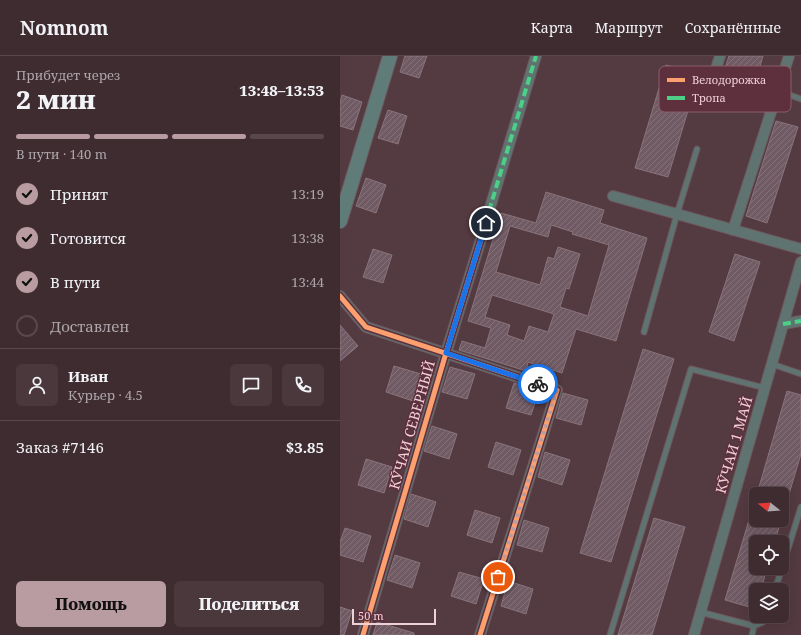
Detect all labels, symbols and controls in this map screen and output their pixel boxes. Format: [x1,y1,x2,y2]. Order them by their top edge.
text: Nomnom [20,15,108,41]
text: Карта [531,18,573,37]
text: Маршрут [595,18,663,37]
text: Сохранённые [685,18,781,37]
text: Прибудет через [16,66,120,84]
legend [659,66,791,112]
text: Велодорожка [692,72,766,87]
text: 13:48–13:53 [239,80,324,100]
text: 2 мин [16,81,96,117]
text: Тропа [692,90,726,105]
text: В пути · 140 m [16,145,107,163]
icon: check [16,183,38,205]
text: Принят [50,184,108,204]
text: 13:19 [291,185,324,203]
pin [469,206,503,240]
icon: home [475,212,497,234]
icon: check [16,227,38,249]
text: Готовится [50,228,126,248]
text: 13:38 [291,229,324,247]
icon: check [16,271,38,293]
text: В пути [50,272,100,292]
text: 13:44 [291,273,324,291]
text: Доставлен [50,316,129,336]
street label: КӮЧАИ СЕВЕРНЫЙ [384,358,439,492]
button: person [16,364,58,406]
button: chat [230,364,272,406]
button: phone [282,364,324,406]
courier [518,364,558,404]
text: Иван [68,366,108,386]
icon: bike [527,373,549,395]
text: Курьер · 4.5 [68,386,143,404]
street label: КӮЧАИ 1 МАЙ [711,394,756,496]
text: Заказ #7146 [16,437,104,457]
text: $3.85 [286,437,324,457]
north arrow [749,487,789,527]
map controls [749,487,789,623]
button: locate [749,535,789,575]
pin [481,560,515,594]
icon: bag [487,566,509,588]
button: Помощь [16,581,166,627]
button: Поделиться [174,581,324,627]
button: layers [749,583,789,623]
scale bar [352,607,436,626]
text: 50 m [358,608,384,623]

